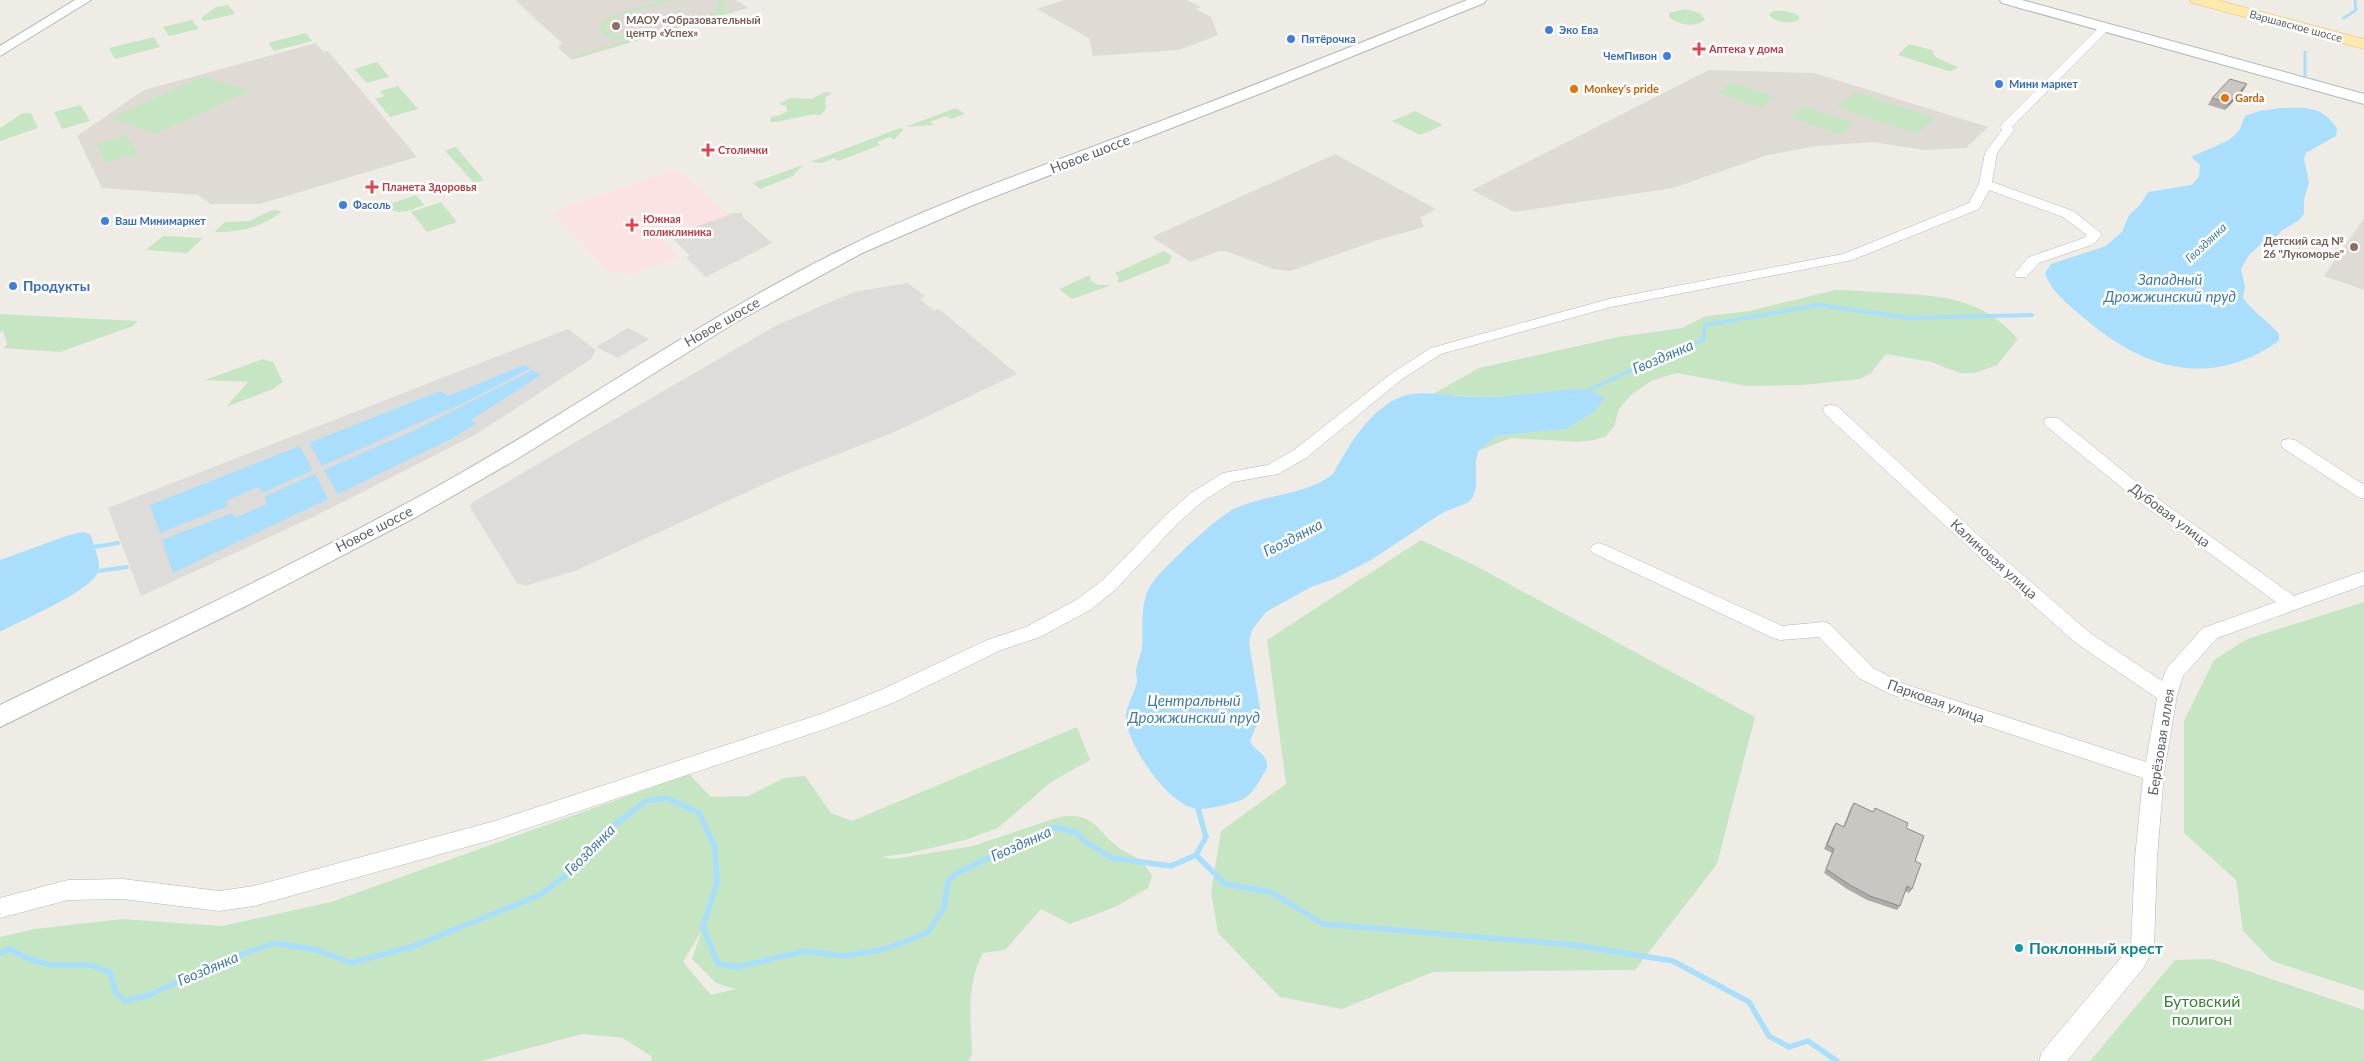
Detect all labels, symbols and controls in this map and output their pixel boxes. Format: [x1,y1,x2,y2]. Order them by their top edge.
street label: Варшавское шоссе [2248,7,2344,44]
place label: МАОУ «Образовательный центр «Успех» [626,13,761,39]
marker: МАОУ «Образовательный центр «Успех» [610,20,622,32]
place label: Эко Ева [1559,23,1598,36]
marker: Эко Ева [1543,24,1555,36]
place label: Пятёрочка [1301,32,1356,45]
marker: Пятёрочка [1285,33,1297,45]
place label: Аптека у дома [1708,42,1784,55]
marker: Аптека у дома [1693,43,1705,55]
place label: ЧемПивон [1603,49,1657,62]
marker: ЧемПивон [1661,50,1673,62]
place label: Мини маркет [2009,77,2078,90]
marker: Мини маркет [1993,78,2005,90]
place label: Monkey’s pride [1584,82,1659,95]
marker: Monkey’s pride [1568,83,1580,95]
place label: Garda [2235,91,2264,104]
marker: Garda [2219,92,2231,104]
street label: Новое шоссе [1047,131,1132,177]
place label: Столички [718,143,768,156]
marker: Столички [702,144,714,156]
place label: Планета Здоровья [382,180,477,193]
marker: Планета Здоровья [366,181,378,193]
place label: Фасоль [353,198,391,211]
marker: Фасоль [337,199,349,211]
place label: Южная поликлиника [643,212,712,238]
place label: Ваш Минимаркет [115,214,206,227]
marker: Ваш Минимаркет [99,215,111,227]
marker: Южная поликлиника [625,218,639,232]
water label: Гвоздянка [2182,220,2230,266]
place label: Детский сад № 26 "Лукоморье" [2263,234,2344,260]
marker: Детский сад № 26 "Лукоморье" [2348,241,2360,253]
water label: Западный Дрожжинский пруд [2103,270,2236,305]
place label: Продукты [23,277,90,294]
marker: Продукты [7,280,19,292]
street label: Новое шоссе [681,293,762,350]
water label: Гвоздянка [1629,335,1696,377]
street label: Дубовая улица [2127,479,2214,550]
street label: Новое шоссе [332,502,415,555]
water label: Гвоздянка [1260,514,1326,560]
street label: Калиновая улица [1947,515,2041,602]
street label: Парковая улица [1885,675,1987,726]
street label: Берёзовая аллея [2144,687,2177,796]
water label: Центральный Дрожжинский пруд [1127,691,1260,726]
water label: Гвоздянка [560,820,619,878]
water label: Гвоздянка [988,822,1054,864]
place label: Поклонный крест [2029,938,2164,957]
marker: Поклонный крест [2013,942,2025,954]
water label: Гвоздянка [174,947,241,989]
park label: Бутовский полигон [2164,991,2240,1028]

